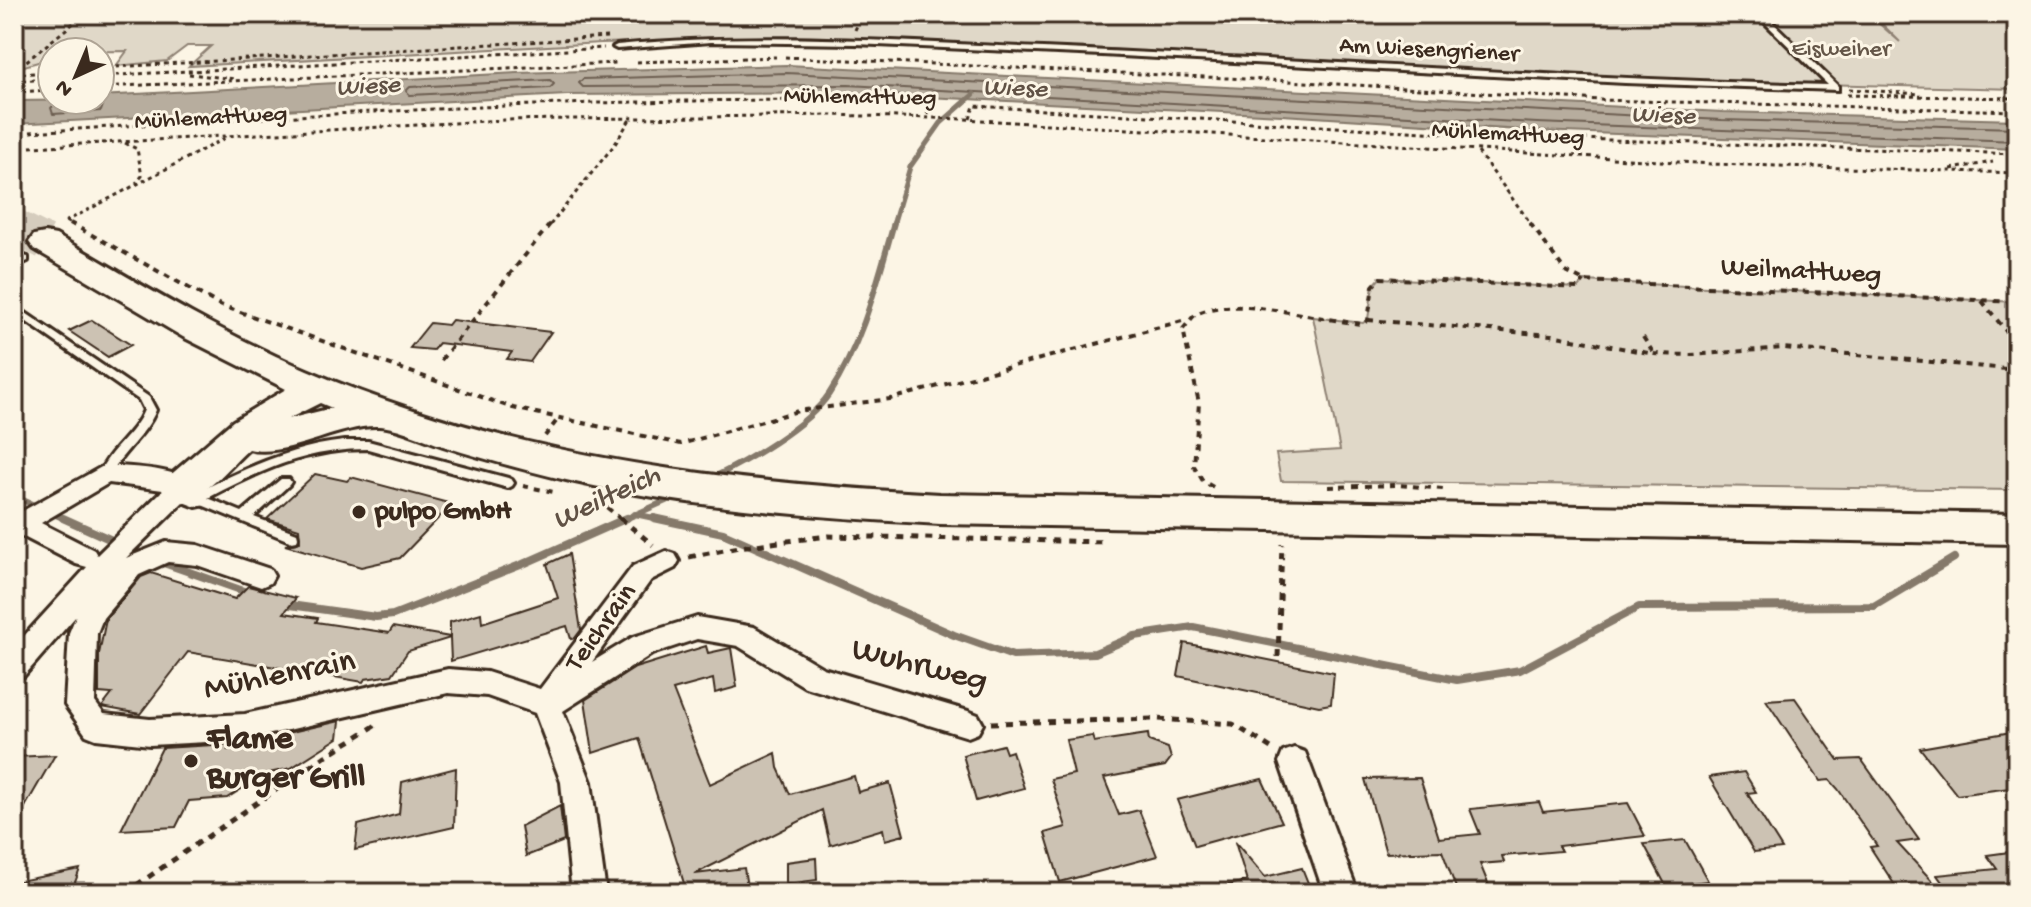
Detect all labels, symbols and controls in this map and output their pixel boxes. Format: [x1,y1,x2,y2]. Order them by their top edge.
street label: Am Wiesengriener [1339,32,1522,70]
north arrow [36,36,116,116]
park label: Eisweiher [1792,36,1893,65]
water label: Wiese [335,71,402,105]
text: N [51,73,79,102]
water label: Wiese [982,73,1049,107]
street label: Mühlemattweg [783,82,937,114]
water label: Wiese [1630,100,1697,134]
street label: Mühlemattweg [134,101,288,137]
street label: Mühlemattweg [1431,117,1585,153]
street label: Weilmattweg [1720,251,1882,293]
water label: Weilteich [548,459,667,539]
place label: pulpo GmbH [374,496,512,529]
marker: pulpo GmbH [350,503,368,521]
street label: Teichrain [558,577,645,680]
street label: Wuhrweg [847,631,991,703]
street label: Mühlenrain [201,643,359,711]
place label: Flame Burger Grill [206,721,365,800]
marker: Flame Burger Grill [182,752,200,770]

